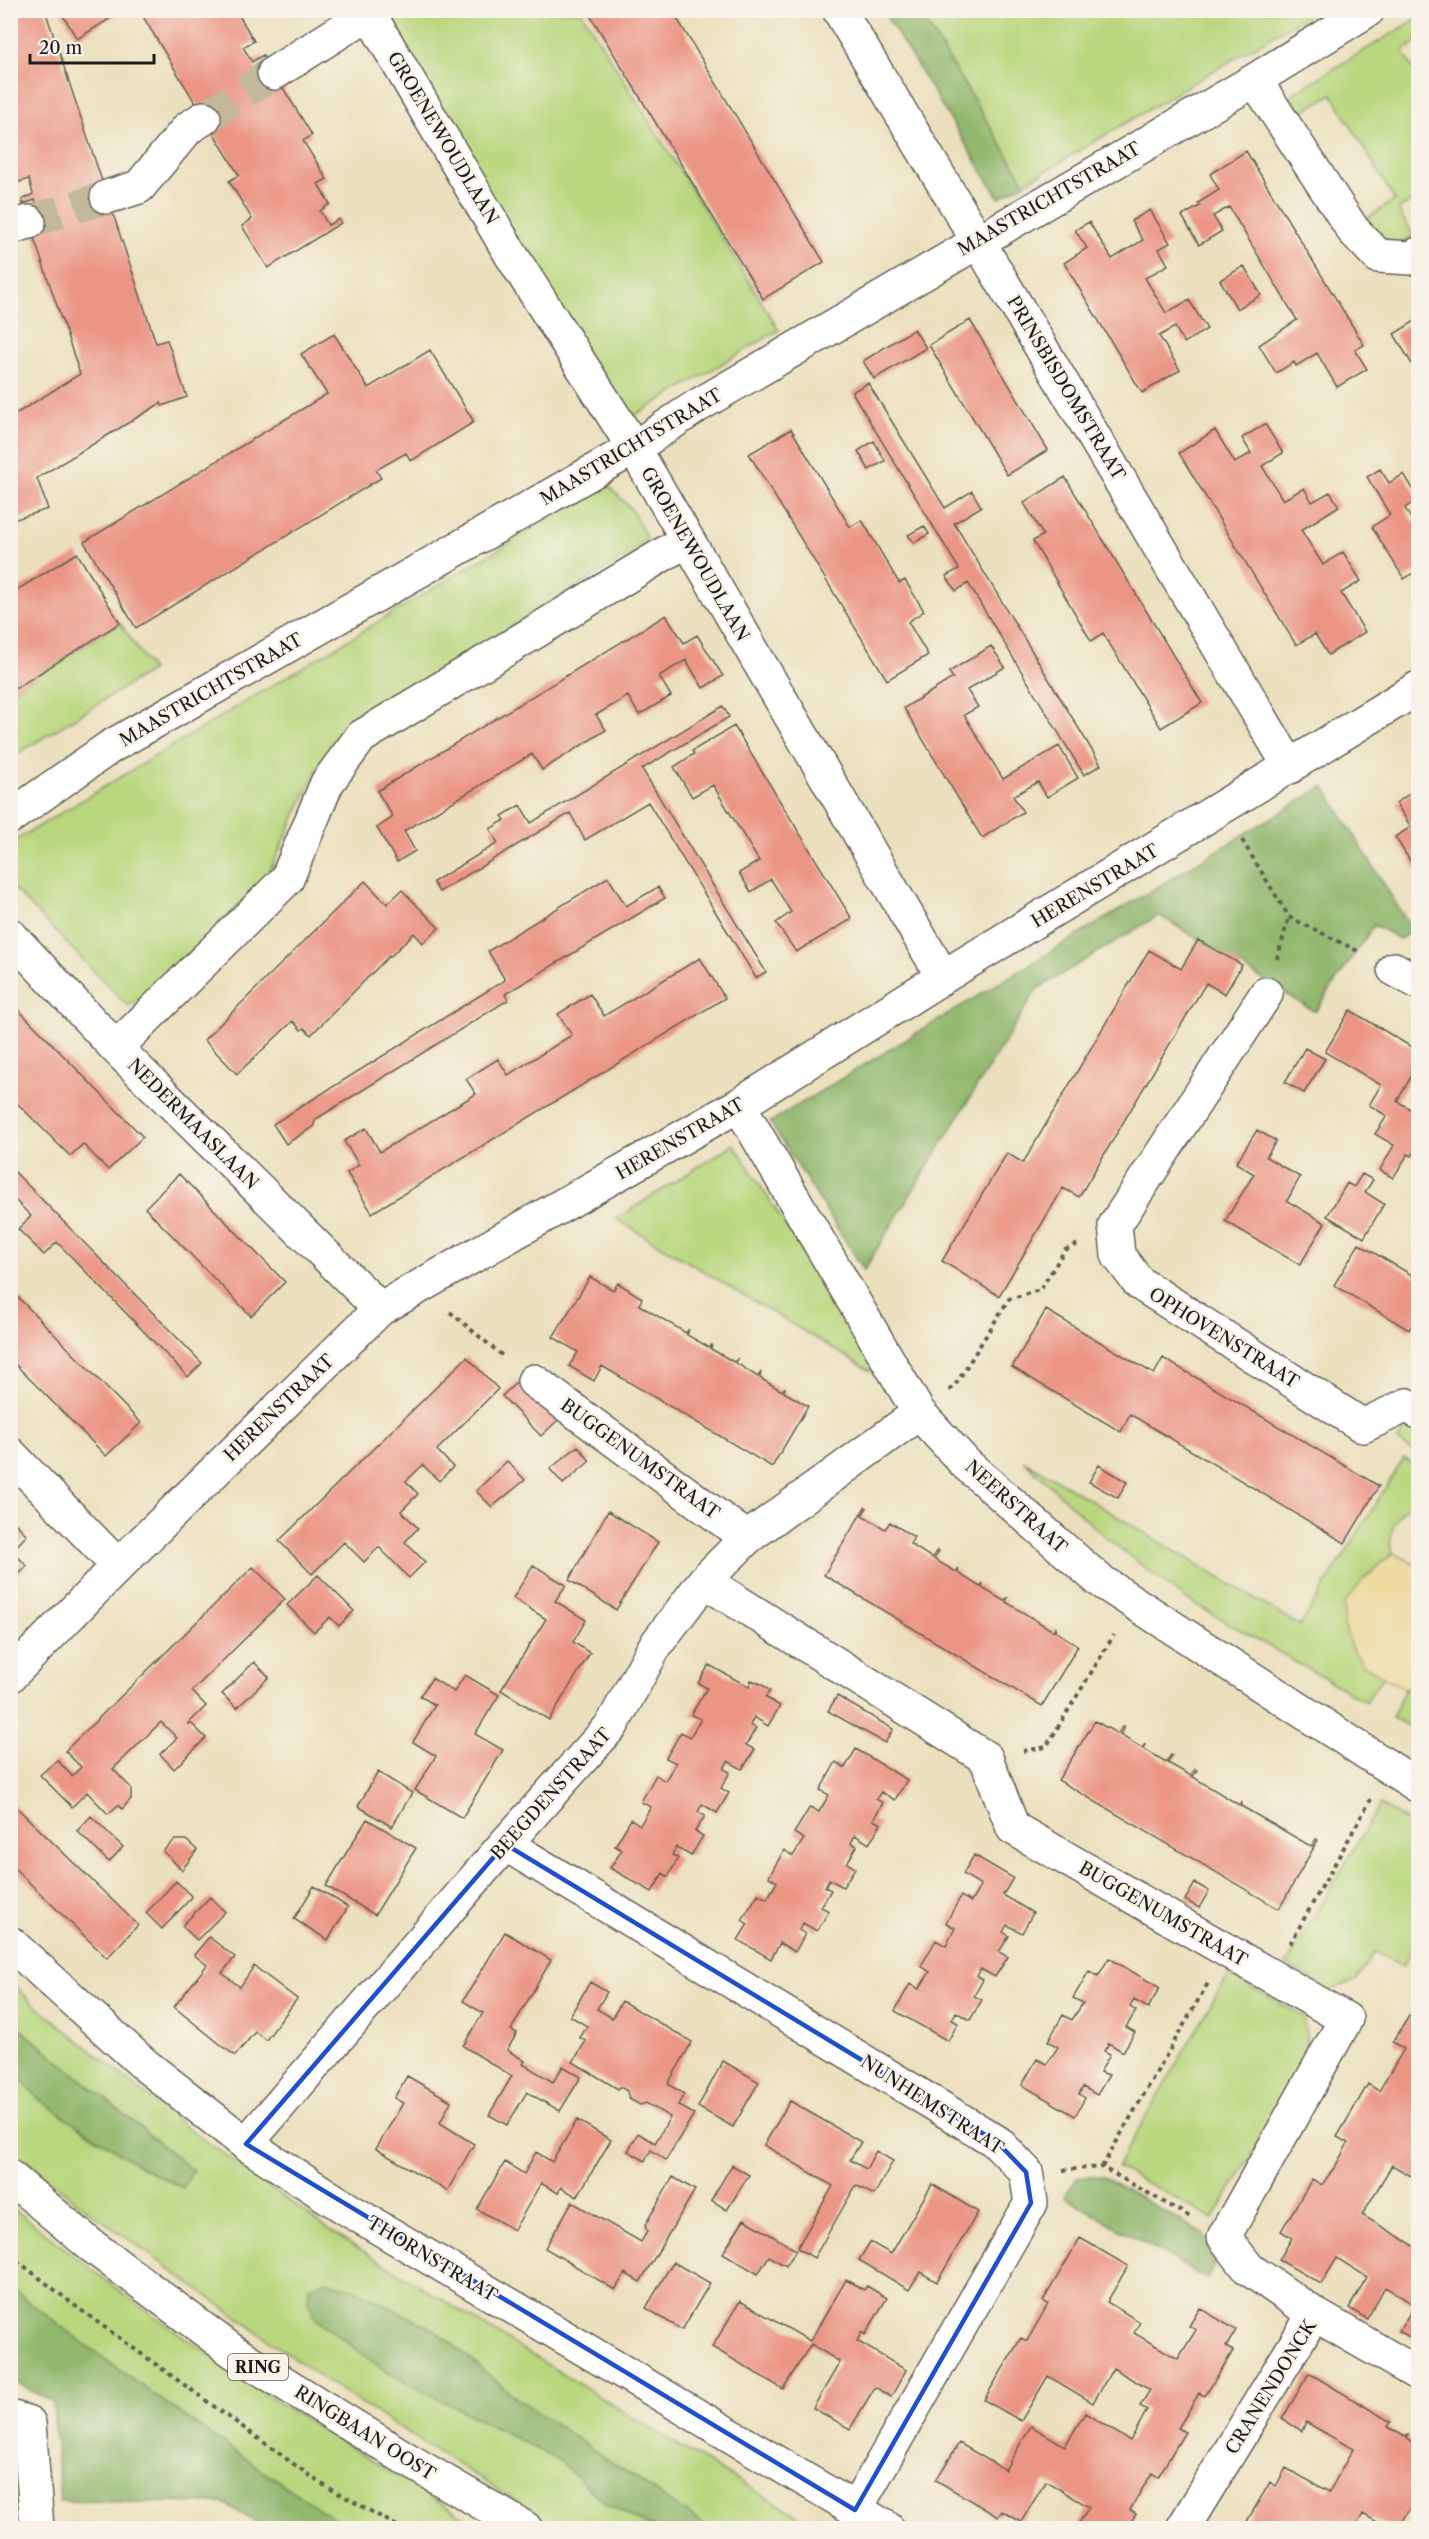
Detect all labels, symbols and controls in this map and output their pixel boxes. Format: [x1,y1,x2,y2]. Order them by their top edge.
scale bar [30,27,154,65]
text: 20 m [39,37,83,59]
street label: GROENEWOUDLAAN [383,48,503,228]
street label: MAASTRICHTSTRAAT [953,137,1145,260]
street label: PRINSBISDOMSTRAAT [1002,292,1130,485]
street label: MAASTRICHTSTRAAT [536,384,726,510]
street label: GROENEWOUDLAAN [636,463,754,645]
street label: MAASTRICHTSTRAAT [115,628,307,751]
street label: HERENSTRAAT [1027,839,1163,933]
street label: NEDERMAASLAAN [123,1054,263,1194]
street label: HERENSTRAAT [612,1093,749,1185]
street label: OPHOVENSTRAAT [1145,1283,1303,1393]
street label: HERENSTRAAT [219,1350,339,1466]
street label: BUGGENUMSTRAAT [556,1394,724,1524]
street label: NEERSTRAAT [961,1456,1072,1559]
street label: BEEGDENSTRAAT [486,1723,616,1864]
street label: BUGGENUMSTRAAT [1075,1857,1252,1971]
street label: NUNHEMSTRAAT [856,2051,1008,2160]
street label: THORNSTRAAT [363,2212,501,2307]
street label: CRANENDONCK [1221,2315,1322,2458]
road number: RING [228,2354,288,2380]
street label: RINGBAAN OOST [291,2381,440,2485]

